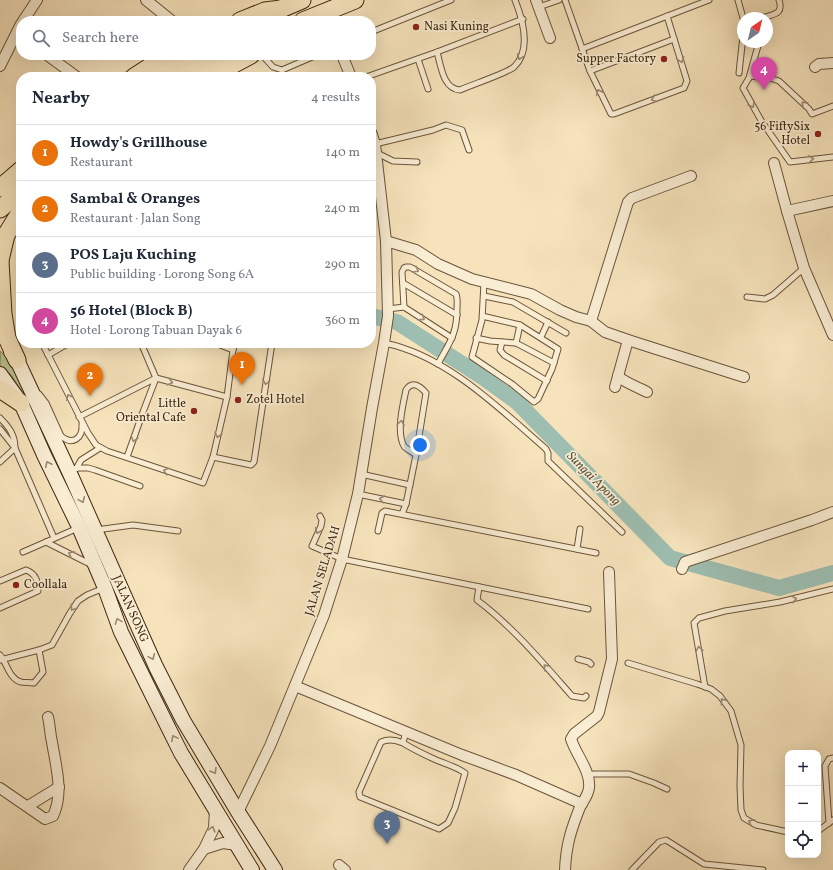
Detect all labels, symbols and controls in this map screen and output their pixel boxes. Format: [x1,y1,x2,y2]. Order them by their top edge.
north arrow [737,12,773,48]
search box [16,16,376,60]
place label: Nasi Kuning [424,19,489,35]
marker: Nasi Kuning [411,22,421,32]
icon: search [30,27,52,49]
text: Search here [62,28,139,49]
place label: Supper Factory [576,51,657,67]
one-way arrow [517,52,525,60]
marker: Supper Factory [659,54,669,64]
one-way arrow [676,56,685,63]
pin: 4 [751,57,777,90]
text: Nearby [32,87,90,110]
one-way arrow [596,88,604,95]
text: 4 results [311,89,360,107]
one-way arrow [651,94,658,102]
one-way arrow [748,101,755,108]
one-way arrow [801,102,809,109]
place label: 56 FiftySix Hotel [755,119,810,149]
marker: 56 FiftySix Hotel [813,129,823,139]
text: Howdy's Grillhouse [70,133,207,154]
text: 1 [42,144,48,162]
text: 140 m [326,144,360,162]
text: Restaurant [70,154,133,172]
one-way arrow [808,155,814,164]
text: Sambal & Oranges [70,189,200,210]
text: 2 [42,200,48,218]
text: 240 m [324,200,360,218]
text: Restaurant · Jalan Song [70,210,201,228]
text: POS Laju Kuching [70,245,196,266]
text: 3 [42,256,48,274]
text: 290 m [324,256,360,274]
text: Public building · Lorong Song 6A [70,266,254,284]
one-way arrow [412,266,419,273]
text: 56 Hotel (Block B) [70,301,192,322]
text: 4 [41,312,49,330]
text: 360 m [325,312,360,330]
one-way arrow [417,313,424,320]
text: Hotel · Lorong Tabuan Dayak 6 [70,322,242,340]
pin: 1 [229,352,255,385]
pin: 2 [77,363,103,396]
one-way arrow [166,377,173,386]
one-way arrow [262,379,271,385]
place label: Zotel Hotel [246,392,305,408]
one-way arrow [66,394,74,402]
marker: Zotel Hotel [233,395,243,405]
place label: Little Oriental Cafe [116,396,186,426]
marker: Little Oriental Cafe [189,406,199,416]
one-way arrow [396,420,405,426]
one-way arrow [214,432,222,439]
one-way arrow [130,435,138,442]
your location [410,435,430,455]
water label: Sungai Apong [562,448,624,510]
one-way arrow [45,460,53,468]
one-way arrow [163,467,170,475]
one-way arrow [77,496,85,504]
one-way arrow [379,496,385,504]
street label: JALAN SELADAH [302,524,344,618]
one-way arrow [315,527,323,535]
one-way arrow [68,551,75,559]
street label: JALAN SONG [108,573,152,645]
place label: Coollala [24,577,67,593]
marker: Coollala [11,580,21,590]
one-way arrow [791,595,797,603]
one-way arrow [71,603,78,610]
one-way arrow [114,618,122,625]
one-way arrow [695,646,704,652]
one-way arrow [147,653,155,661]
one-way arrow [543,664,550,671]
one-way arrow [721,698,728,705]
one-way arrow [171,735,178,742]
map controls [785,750,821,858]
button: + [785,750,821,786]
one-way arrow [209,767,216,774]
button: − [785,786,821,822]
pin: 3 [374,811,400,844]
one-way arrow [747,819,755,827]
button: locate [785,822,821,858]
one-way arrow [207,826,216,833]

